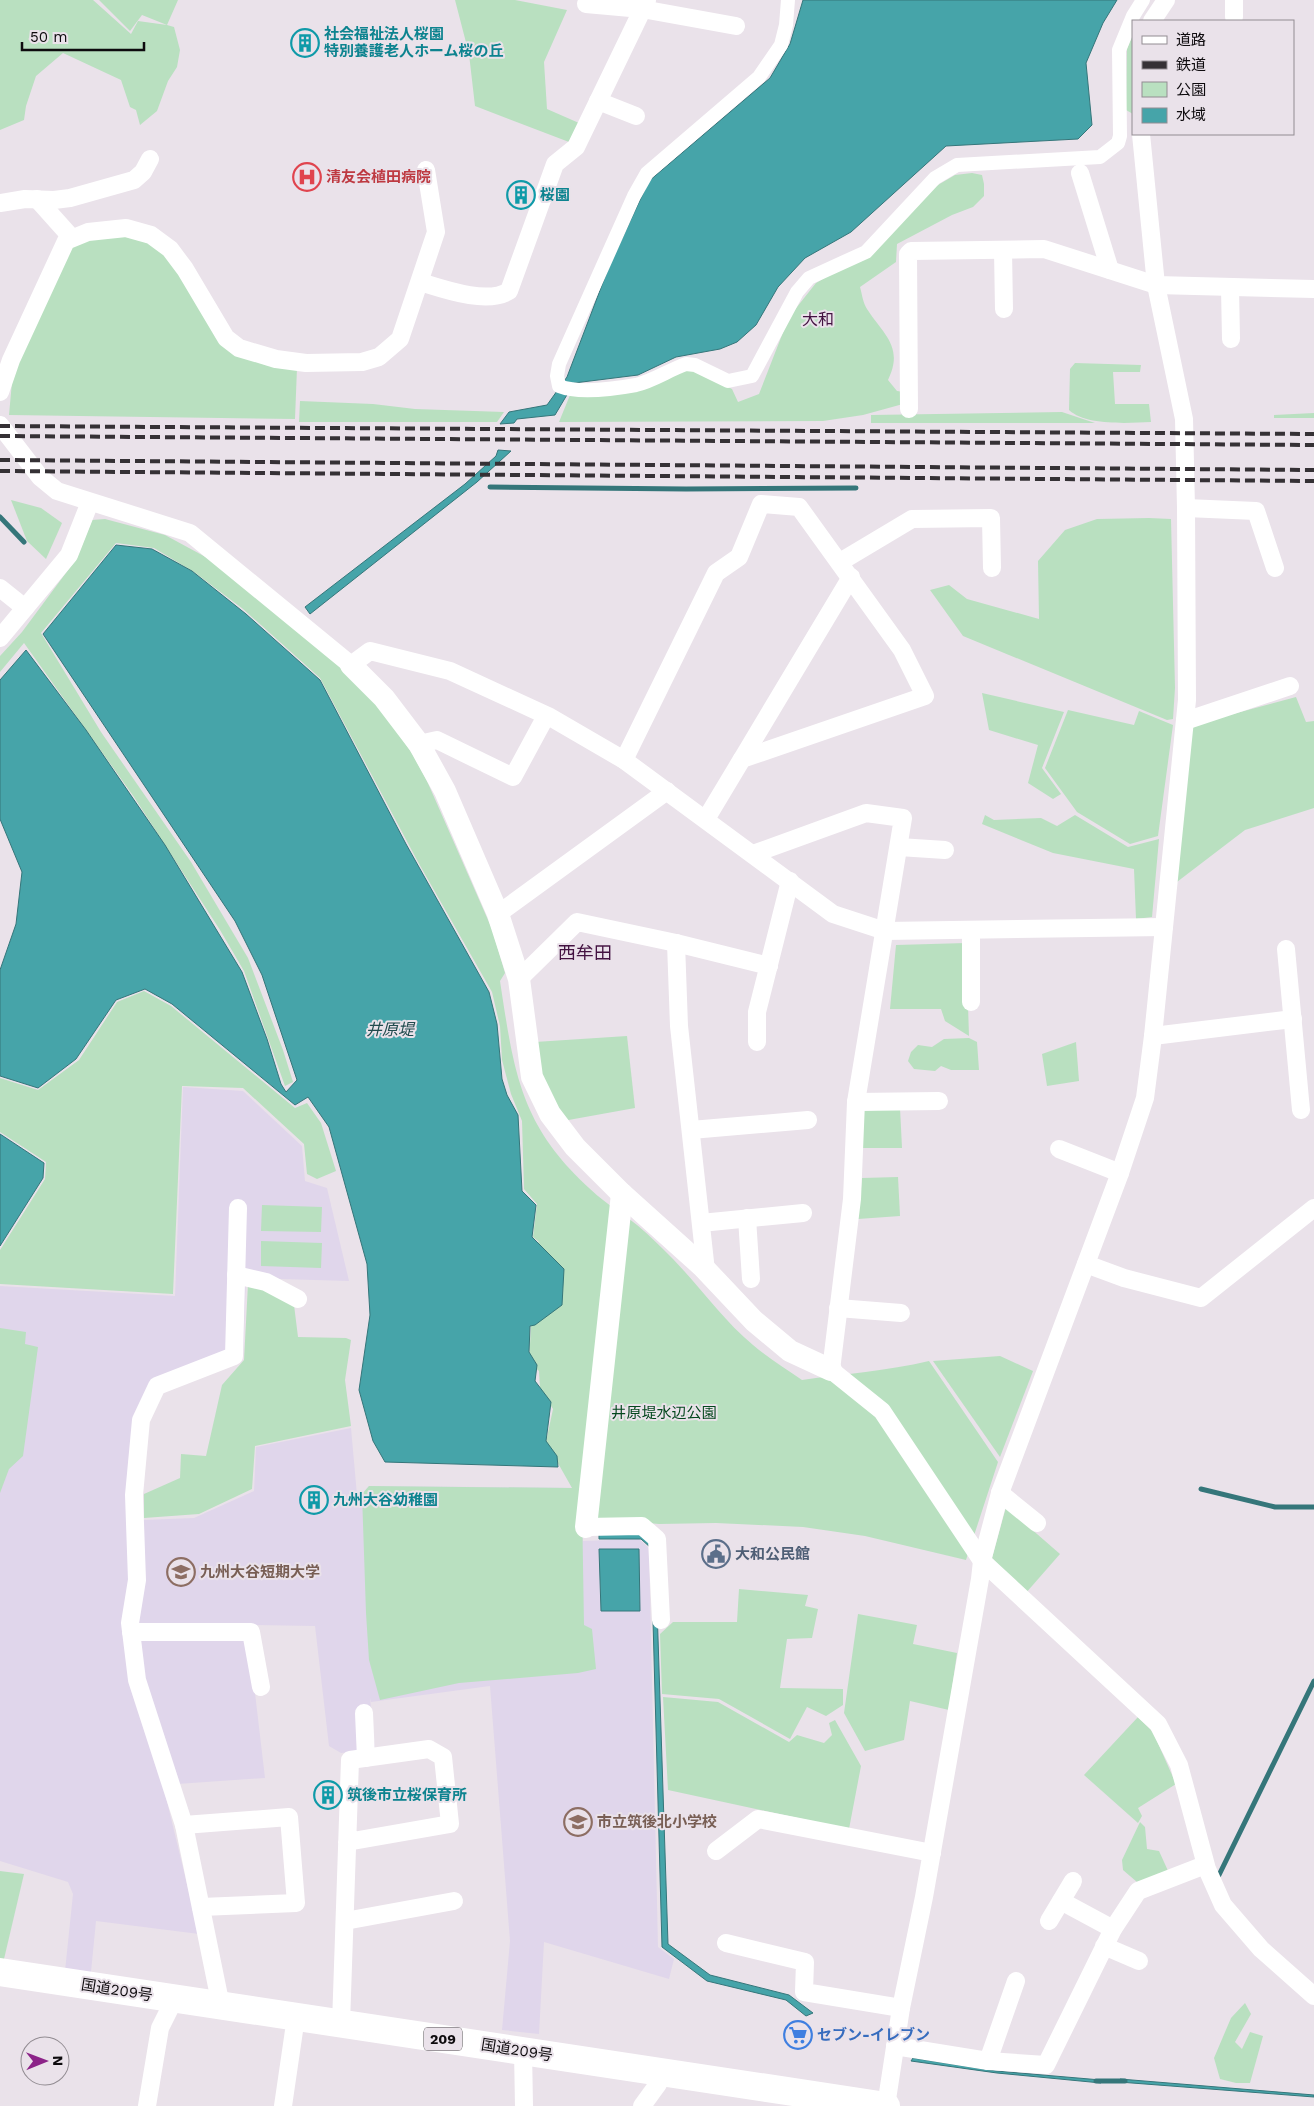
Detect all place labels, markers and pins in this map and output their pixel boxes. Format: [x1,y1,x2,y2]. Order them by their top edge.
place label: 社会福祉法人桜園 特別養護老人ホーム桜の丘 [324,25,504,60]
building icon: 社会福祉法人桜園 特別養護老人ホーム桜の丘 [290,28,320,58]
hospital icon: 清友会植田病院 [292,162,322,192]
place label: 清友会植田病院 [326,168,431,186]
building icon: 桜園 [506,180,536,210]
place label: 桜園 [540,186,570,204]
building icon: 九州大谷幼稚園 [299,1485,329,1515]
place label: 九州大谷幼稚園 [333,1491,438,1509]
public building icon: 大和公民館 [701,1539,731,1569]
place label: 大和公民館 [735,1545,810,1563]
school or university icon: 九州大谷短期大学 [166,1557,196,1587]
place label: 九州大谷短期大学 [200,1563,320,1581]
building icon: 筑後市立桜保育所 [313,1780,343,1810]
place label: 筑後市立桜保育所 [347,1786,467,1804]
school or university icon: 市立筑後北小学校 [563,1807,593,1837]
place label: 市立筑後北小学校 [597,1813,717,1831]
supermarket icon: セブン-イレブン [783,2020,813,2050]
place label: セブン-イレブン [817,2026,930,2044]

